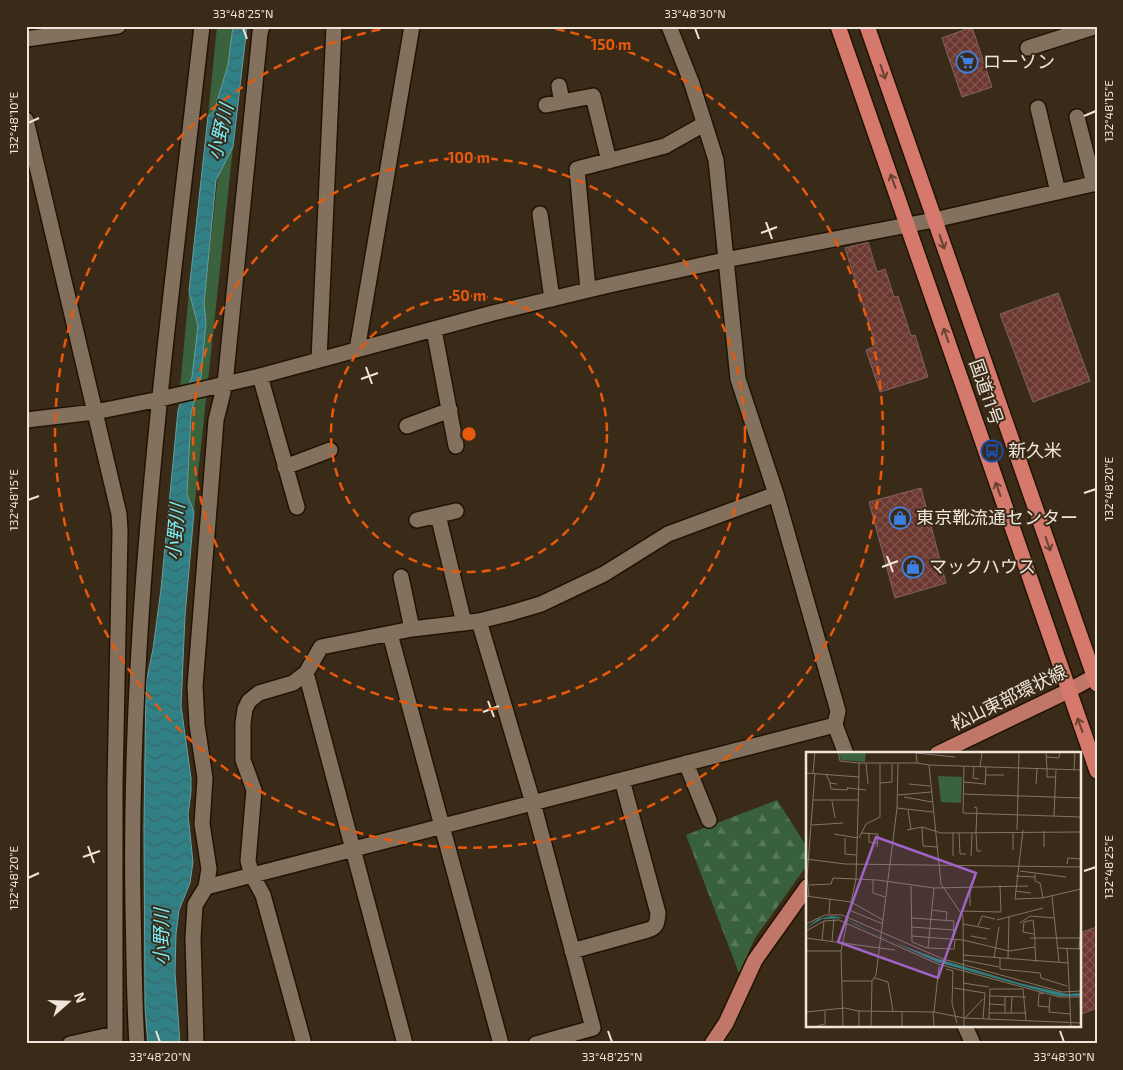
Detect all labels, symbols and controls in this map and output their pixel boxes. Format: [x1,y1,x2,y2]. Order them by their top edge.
text: 33°48'25"N [213,6,273,20]
text: 33°48'30"N [664,6,726,20]
text: 150 m [591,35,631,53]
supermarket icon: ローソン [955,50,979,74]
place label: ローソン [983,50,1055,72]
one-way arrow [879,64,888,80]
text: 132°48'15"E [1101,80,1115,142]
text: 132°48'10"E [6,91,20,154]
water label: 小野川 [202,100,238,162]
text: 100 m [448,148,490,166]
one-way arrow [888,173,898,189]
one-way arrow [938,234,947,250]
text: 50 m [452,286,486,304]
one-way arrow [941,327,951,343]
street label: 国道11号 [965,356,1008,428]
centre of rings [460,425,478,443]
bus stop icon: 新久米 [980,439,1004,463]
place label: 新久米 [1008,439,1062,461]
text: 132°48'20"E [1101,456,1115,521]
text: 132°48'15"E [6,469,20,531]
one-way arrow [993,481,1003,497]
water label: 小野川 [161,501,189,561]
shop icon: 東京靴流通センター [888,506,912,530]
place label: 東京靴流通センター [916,506,1078,528]
one-way arrow [1044,536,1053,552]
shop icon: マックハウス [901,555,925,579]
place label: マックハウス [929,555,1036,577]
street label: 松山東部環状線 [947,660,1070,735]
one-way arrow [1075,718,1084,733]
inset map [806,752,1080,1028]
text: 132°48'25"E [1101,835,1115,899]
text: 132°48'20"E [6,845,20,910]
water label: 小野川 [149,907,172,966]
north arrow [42,978,92,1028]
text: N [71,990,90,1005]
text: 33°48'20"N [129,1049,191,1063]
text: 33°48'25"N [582,1049,642,1063]
text: 33°48'30"N [1033,1049,1095,1063]

